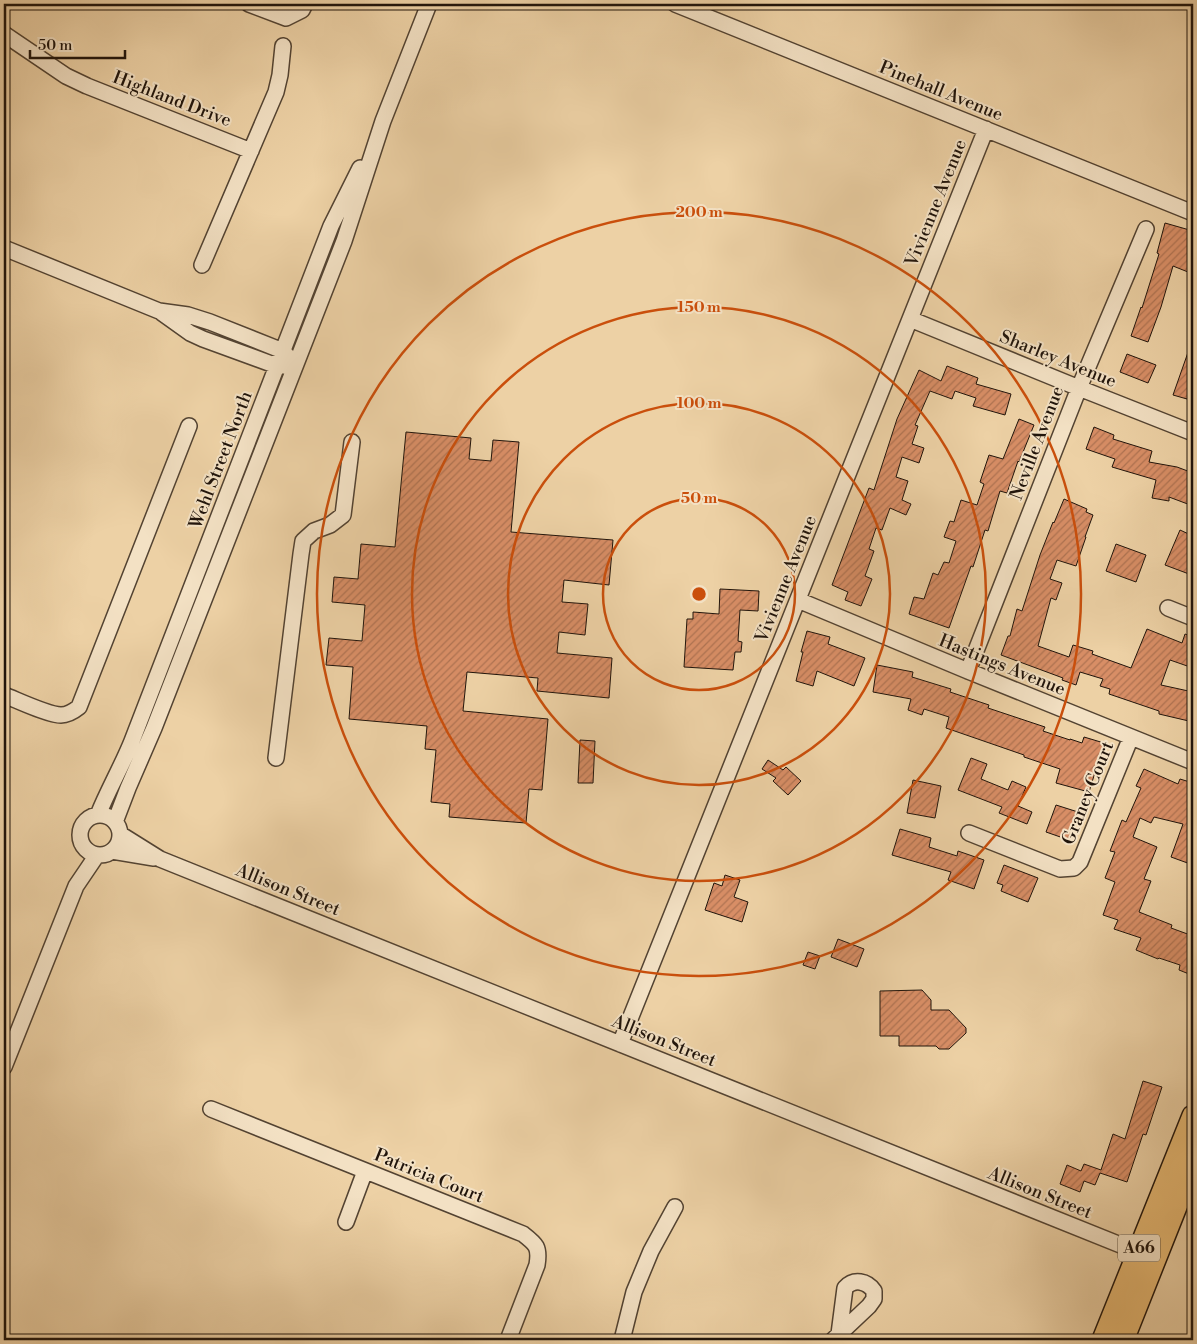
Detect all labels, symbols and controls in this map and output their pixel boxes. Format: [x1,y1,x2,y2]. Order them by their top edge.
scale bar [30,28,125,60]
text: 50 m [38,36,72,55]
street label: Pinehall Avenue [876,56,1006,126]
street label: Highland Drive [109,66,235,132]
street label: Vivienne Avenue [900,136,972,271]
text: 200 m [675,203,723,222]
text: 150 m [677,298,721,317]
street label: Sharley Avenue [996,325,1120,393]
street label: Neville Avenue [1005,383,1069,503]
street label: Wehl Street North [184,388,258,533]
text: 100 m [677,394,722,413]
text: 50 m [681,489,717,508]
street label: Vivienne Avenue [750,512,822,647]
centre of rings [690,585,708,603]
street label: Hastings Avenue [935,629,1069,701]
street label: Graney Court [1057,737,1119,848]
street label: Allison Street [232,858,344,922]
street label: Allison Street [608,1009,720,1073]
street label: Patricia Court [371,1144,488,1209]
street label: Allison Street [984,1161,1096,1225]
road number: A66 [1118,1234,1160,1262]

